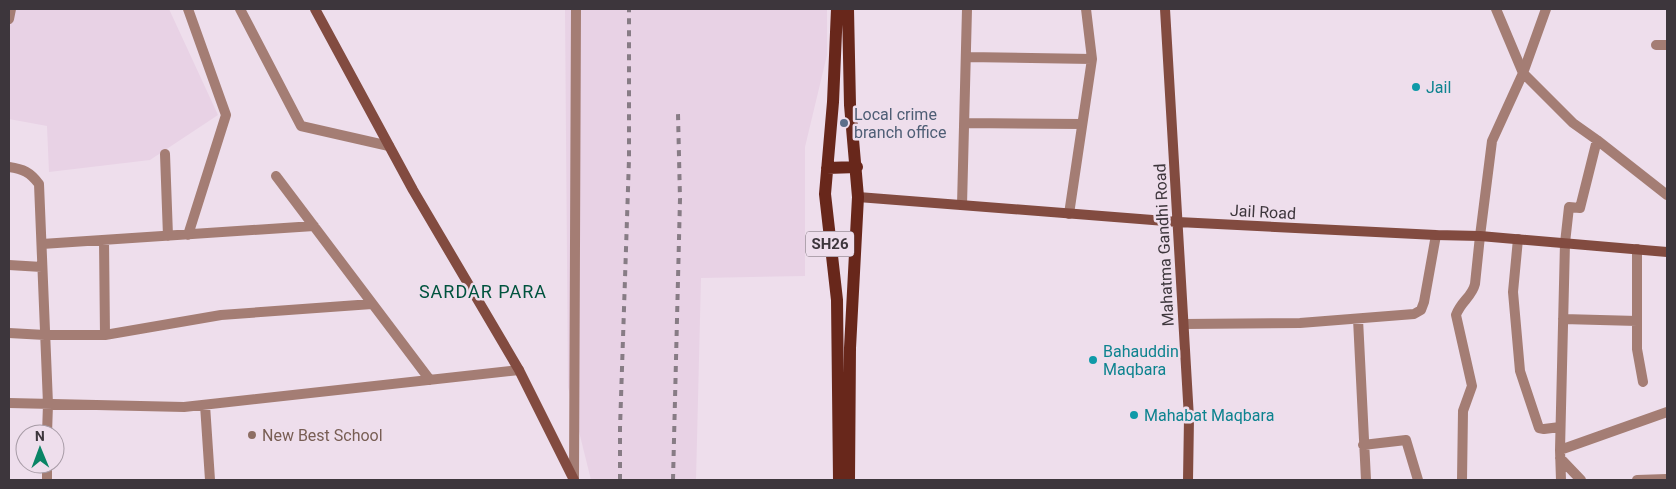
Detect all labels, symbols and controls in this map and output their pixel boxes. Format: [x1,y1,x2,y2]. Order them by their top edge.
place label: Jail [1426,78,1451,97]
marker: Jail [1410,81,1422,93]
place label: Local crime branch office [854,105,946,142]
marker: Local crime branch office [838,117,850,129]
street label: Mahatma Gandhi Road [1150,163,1178,327]
street label: Jail Road [1230,201,1296,223]
road number: SH26 [806,232,854,256]
district label: SARDAR PARA [419,281,547,302]
place label: Bahauddin Maqbara [1103,342,1179,379]
marker: Bahauddin Maqbara [1087,354,1099,366]
place label: Mahabat Maqbara [1144,406,1274,425]
marker: Mahabat Maqbara [1128,409,1140,421]
north arrow [15,424,65,474]
place label: New Best School [262,426,383,445]
text: N [35,428,45,444]
marker: New Best School [246,429,258,441]

